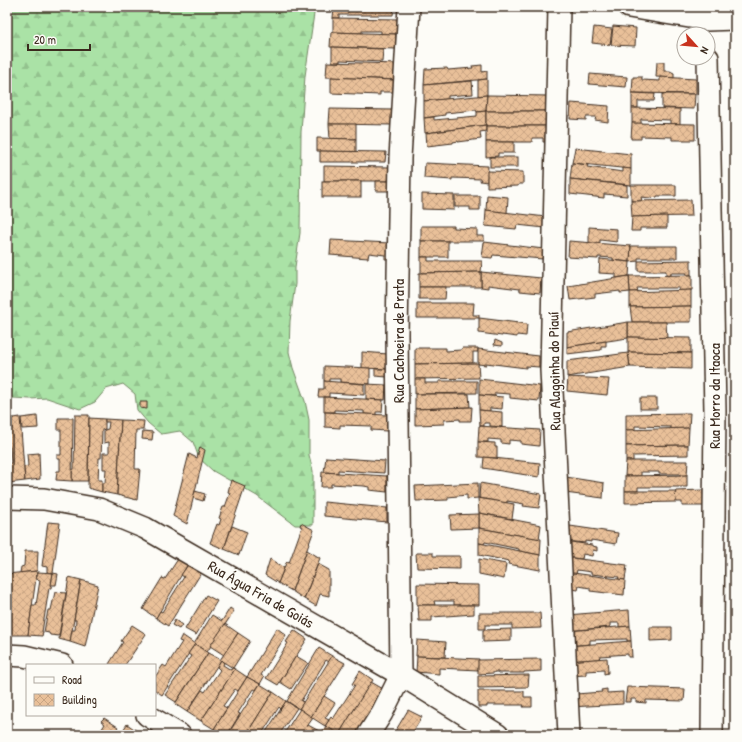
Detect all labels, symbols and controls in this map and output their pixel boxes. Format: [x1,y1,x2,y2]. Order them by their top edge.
scale bar [28,26,90,52]
north arrow [676,26,716,66]
text: 20 m [34,31,56,48]
text: N [697,45,712,56]
street label: Rua Cachoeira de Prata [388,279,409,403]
street label: Rua Alagoinha do Piauí [542,311,566,431]
street label: Rua Morro da Itaoca [704,343,725,449]
street label: Rua Água Fria de Goiás [204,555,318,633]
legend [26,664,156,716]
text: Road [62,671,82,688]
text: Building [62,691,97,708]

